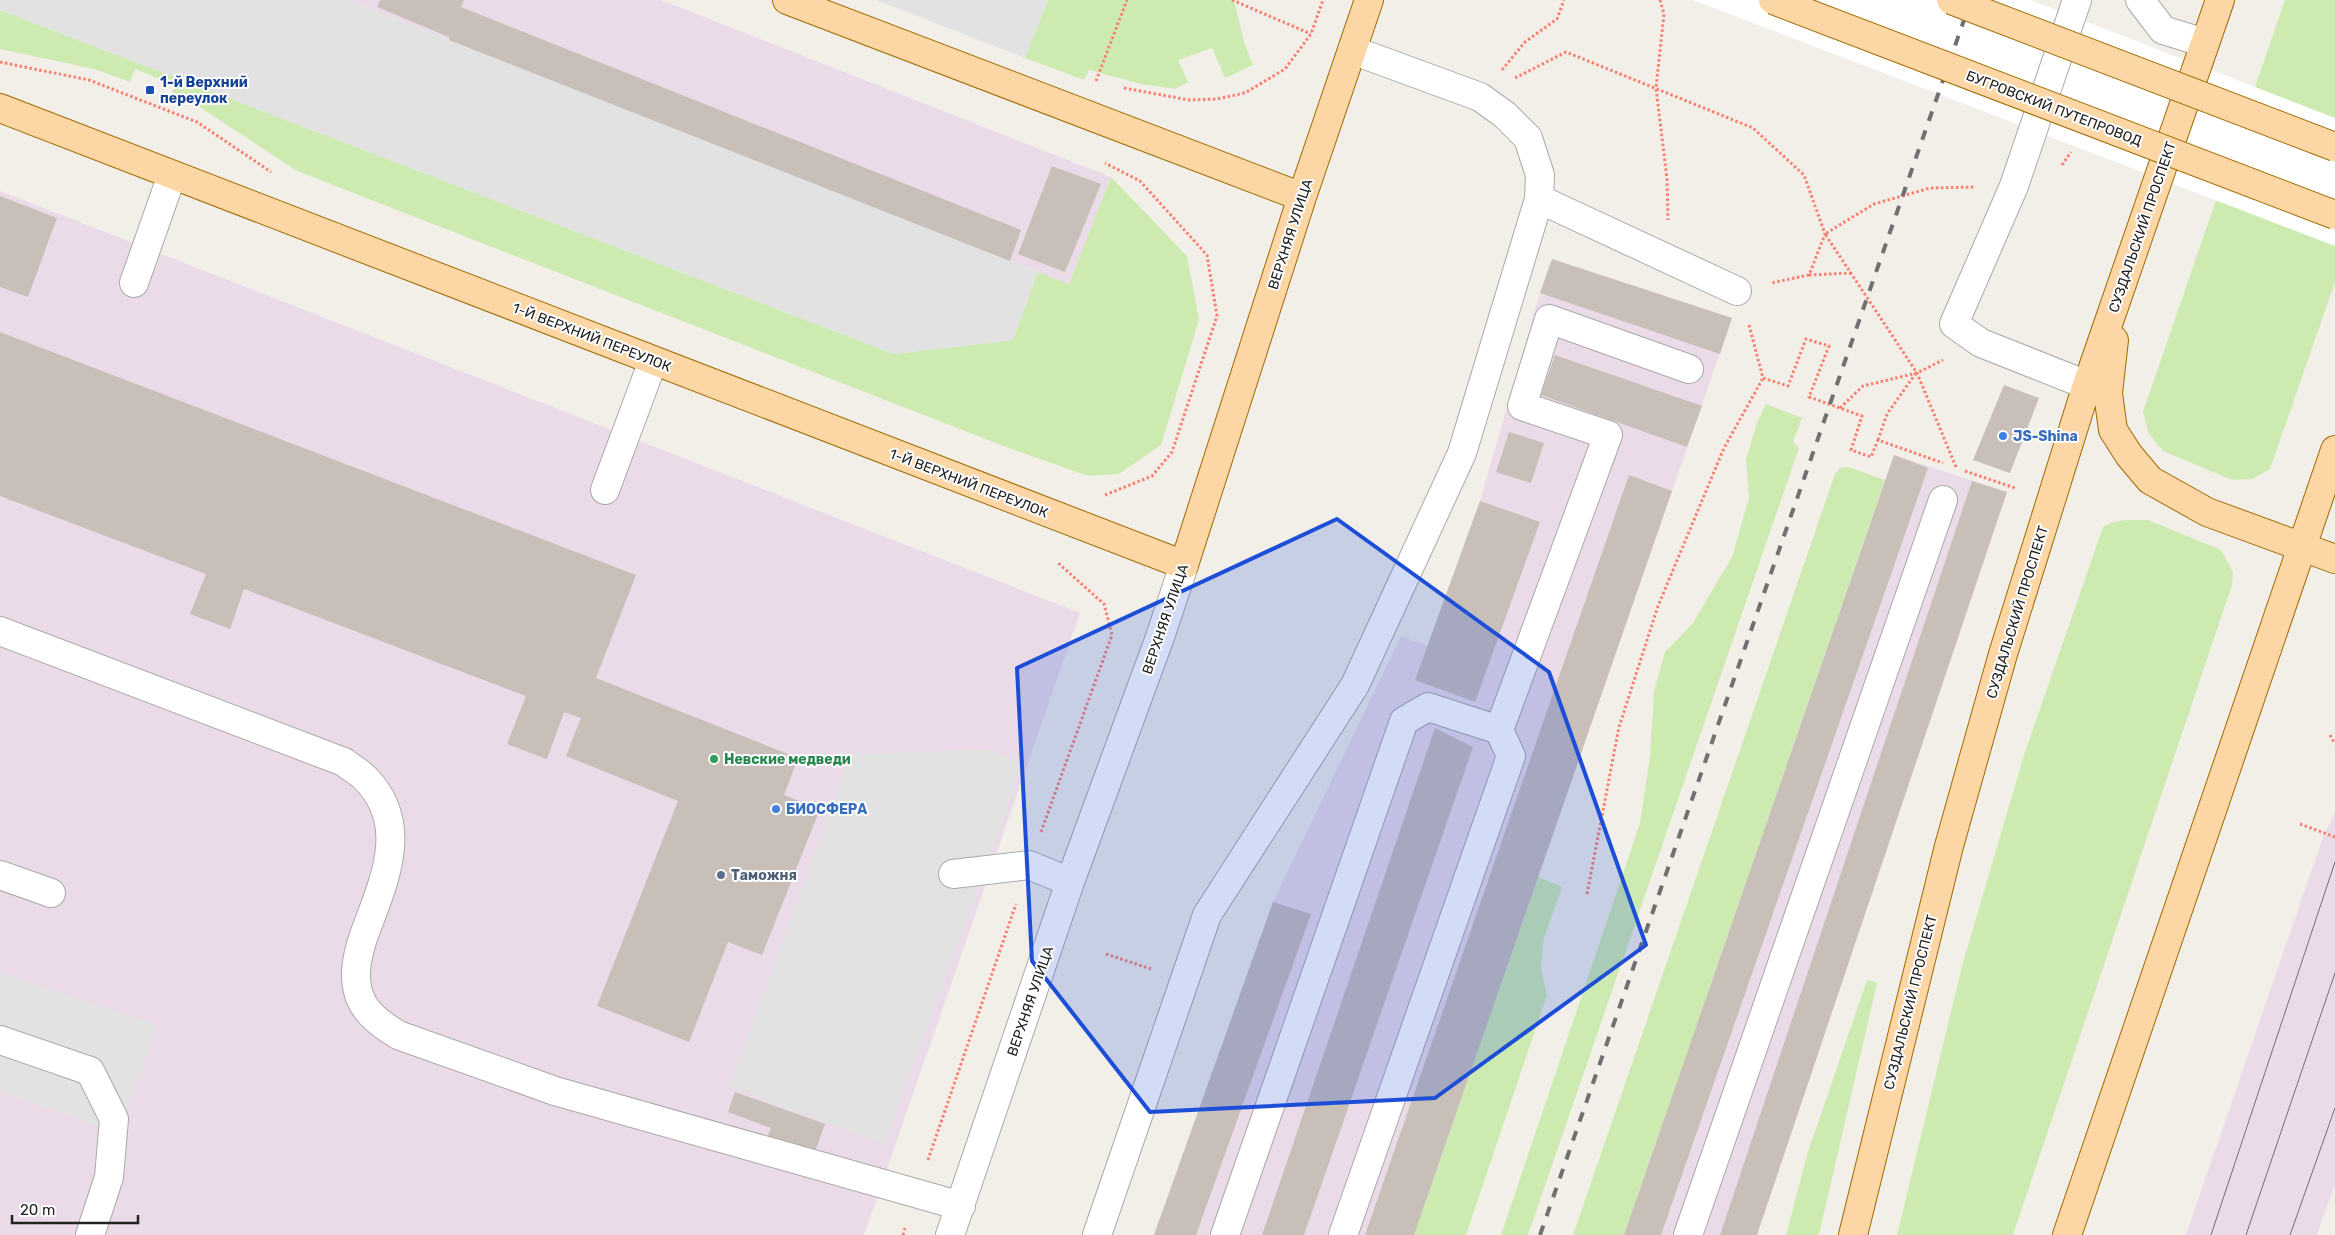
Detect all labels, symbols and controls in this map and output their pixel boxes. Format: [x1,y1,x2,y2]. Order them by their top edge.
street label: БУГРОВСКИЙ ПУТЕПРОВОД [1964,66,2145,150]
place label: 1-й Верхний переулок [160,74,248,107]
marker: 1-й Верхний переулок [144,84,156,96]
street label: СУЗДАЛЬСКИЙ ПРОСПЕКТ [2104,139,2180,315]
street label: ВЕРХНЯЯ УЛИЦА [1265,176,1317,292]
street label: 1-Й ВЕРХНИЙ ПЕРЕУЛОК [510,298,674,376]
place label: JS-Shina [2013,428,2078,445]
marker: JS-Shina [1997,430,2009,442]
street label: 1-Й ВЕРХНИЙ ПЕРЕУЛОК [887,444,1051,522]
street label: СУЗДАЛЬСКИЙ ПРОСПЕКТ [1982,523,2052,701]
street label: ВЕРХНЯЯ УЛИЦА [1139,561,1192,676]
place label: Невские медведи [724,751,851,768]
marker: Невские медведи [708,753,720,765]
place label: БИОСФЕРА [786,801,867,818]
marker: БИОСФЕРА [770,803,782,815]
place label: Таможня [731,867,797,884]
marker: Таможня [715,869,727,881]
street label: СУЗДАЛЬСКИЙ ПРОСПЕКТ [1880,913,1940,1091]
street label: ВЕРХНЯЯ УЛИЦА [1004,943,1057,1058]
scale bar [12,1192,139,1224]
text: 20 m [20,1201,55,1219]

